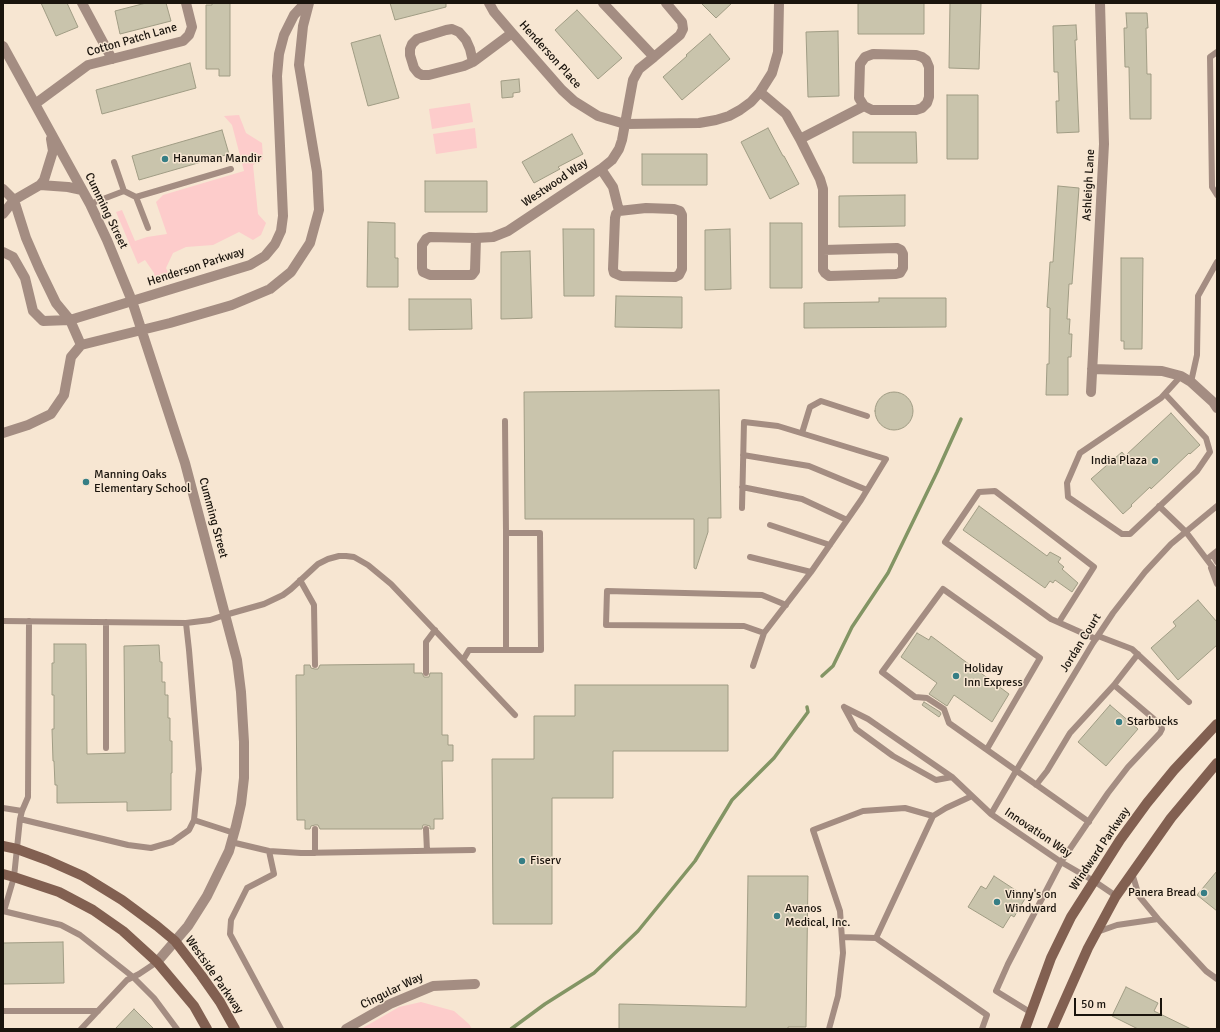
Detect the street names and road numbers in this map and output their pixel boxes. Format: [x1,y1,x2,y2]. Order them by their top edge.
street label: Henderson Place [516,18,584,92]
street label: Cotton Patch Lane [85,20,179,60]
street label: Ashleigh Lane [1080,149,1098,221]
street label: Westwood Way [519,156,591,210]
street label: Cumming Street [81,171,131,251]
street label: Henderson Parkway [146,245,246,289]
street label: Cumming Street [195,476,231,560]
street label: Jordan Court [1057,611,1105,675]
street label: Innovation Way [1001,805,1075,861]
street label: Windward Parkway [1067,805,1133,893]
street label: Westside Parkway [182,933,246,1017]
street label: Cingular Way [358,970,426,1012]

